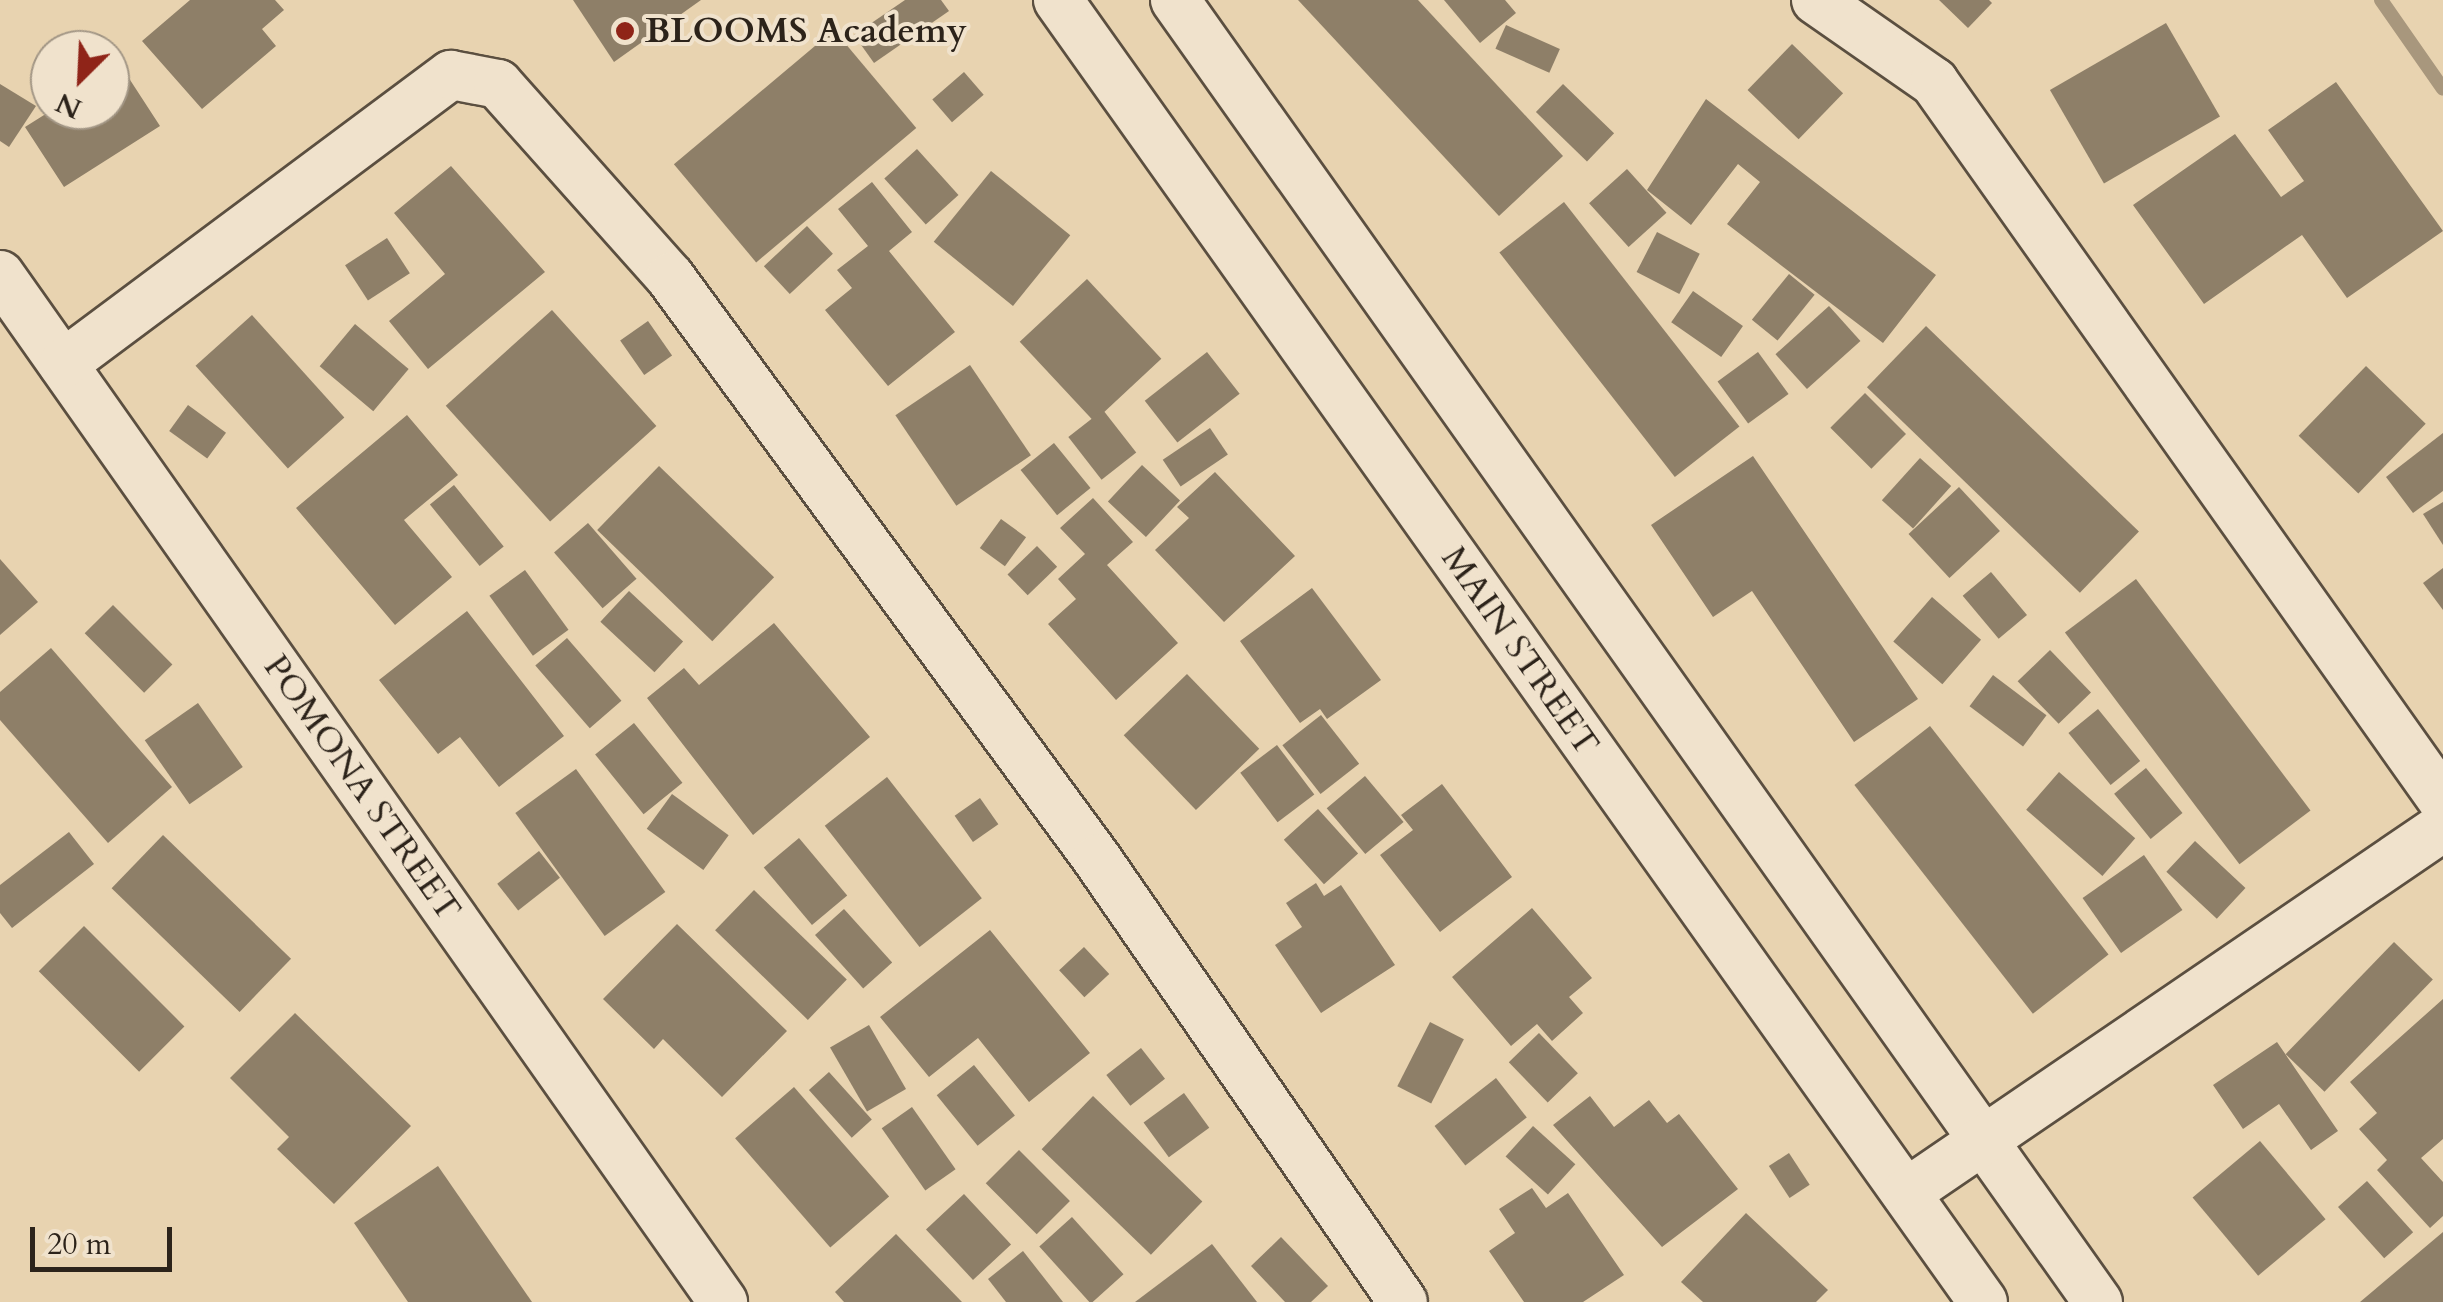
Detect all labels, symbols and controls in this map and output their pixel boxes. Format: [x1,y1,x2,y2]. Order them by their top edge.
place label: BLOOMS Academy [645,10,967,52]
marker: BLOOMS Academy [614,20,636,42]
north arrow [30,30,130,130]
text: N [50,83,87,128]
street label: MAIN STREET [1432,538,1608,764]
street label: POMONA STREET [255,647,469,929]
scale bar [35,1207,178,1269]
text: 20 m [47,1224,111,1265]

